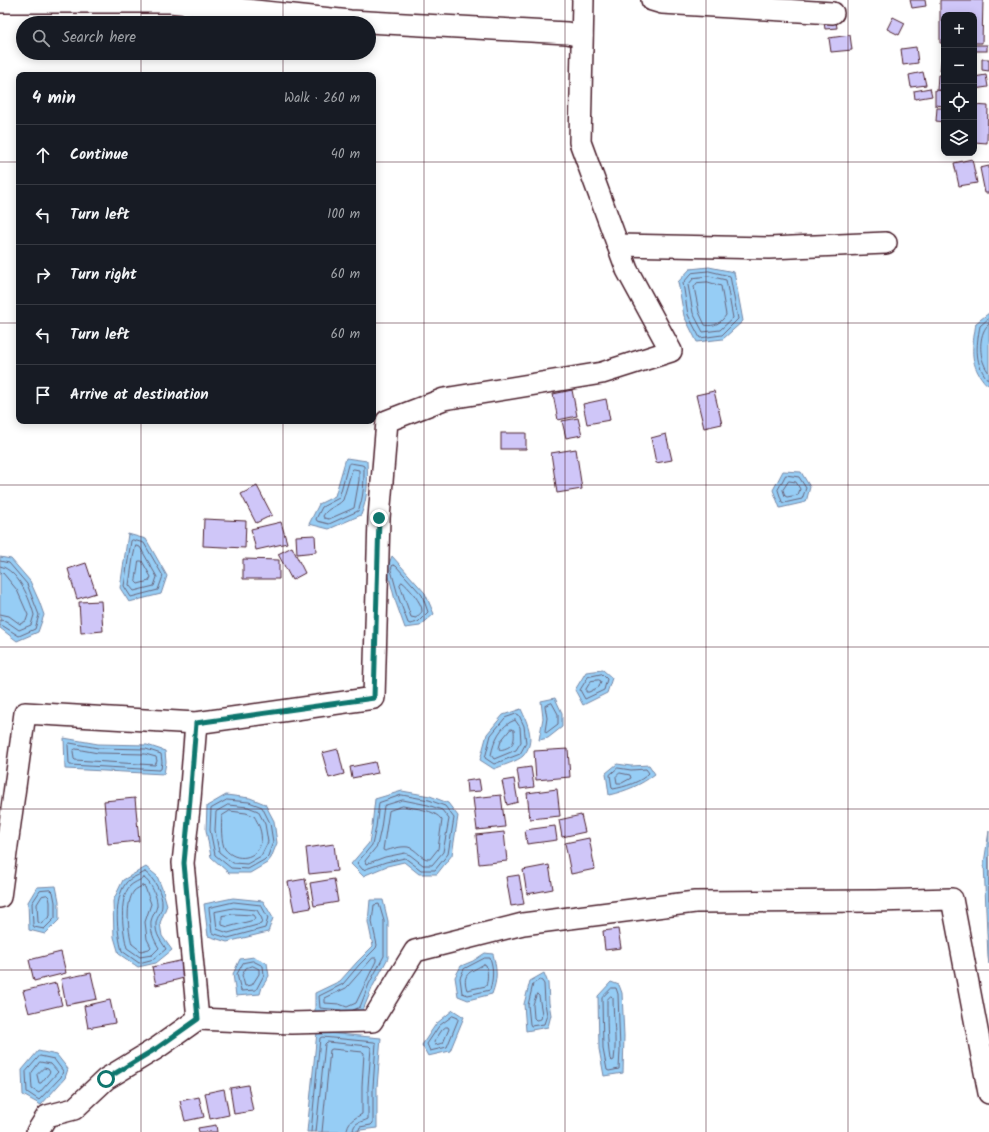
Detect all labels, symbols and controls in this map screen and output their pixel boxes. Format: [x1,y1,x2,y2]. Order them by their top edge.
map controls [941,12,977,156]
button: + [941,12,977,48]
search box [16,16,376,60]
text: Search here [62,26,136,50]
icon: search [30,27,52,49]
button: − [941,48,977,84]
button: locate [941,84,977,120]
text: 4 min [32,85,76,112]
text: Walk · 260 m [284,88,360,109]
button: layers [941,120,977,156]
text: Continue [70,143,128,167]
icon: ahead [32,144,54,166]
text: 40 m [331,144,360,165]
text: Turn left [70,203,130,227]
icon: left [32,204,54,226]
text: 100 m [327,204,360,225]
text: Turn right [70,263,137,287]
icon: right [32,264,54,286]
text: 60 m [331,264,360,285]
text: Turn left [70,323,130,347]
icon: left [32,324,54,346]
text: 60 m [331,324,360,345]
text: Arrive at destination [70,383,209,407]
icon: arrive [32,384,54,406]
route end [370,509,388,527]
route start [97,1070,115,1088]

